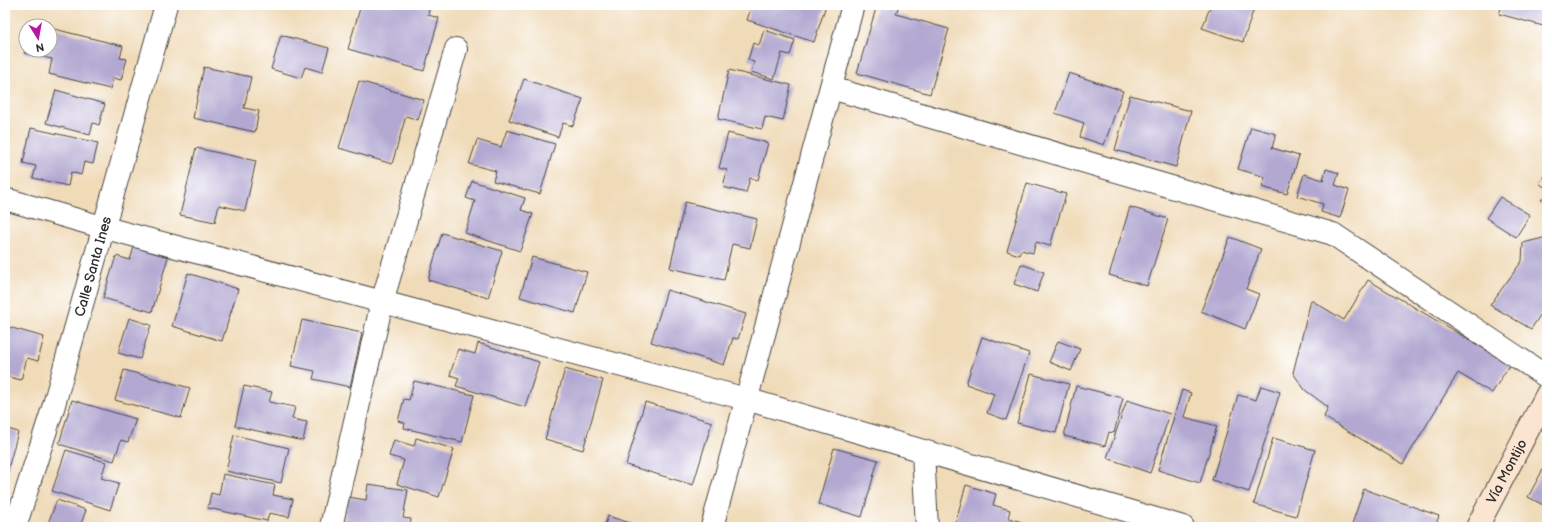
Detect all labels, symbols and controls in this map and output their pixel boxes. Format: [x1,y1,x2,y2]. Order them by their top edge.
north arrow [18,18,58,58]
text: N [35,40,45,54]
street label: Calle Santa Ines [71,214,115,319]
street label: Vía Montijo [1483,436,1531,507]

